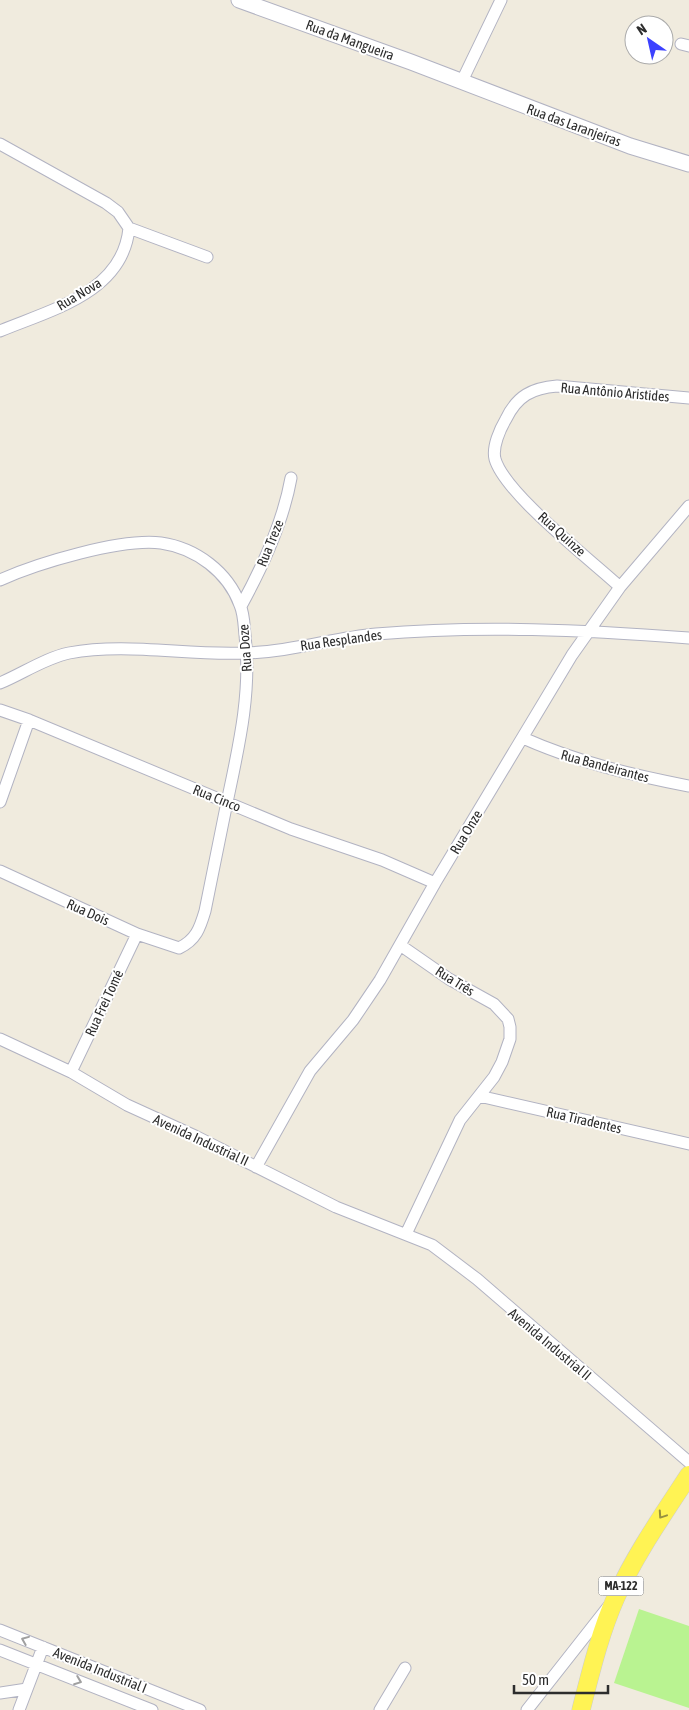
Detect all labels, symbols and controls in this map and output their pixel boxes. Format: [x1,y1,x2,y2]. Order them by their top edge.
north arrow [624,15,674,65]
street label: Rua da Mangueira [304,17,396,63]
text: N [634,20,650,38]
street label: Rua das Laranjeiras [525,100,623,150]
street label: Rua Nova [54,275,104,313]
street label: Rua Antônio Aristides [560,379,670,405]
street label: Rua Quinze [535,509,589,559]
street label: Rua Treze [253,517,287,569]
street label: Rua Doze [235,624,255,672]
street label: Rua Resplandes [299,626,383,654]
street label: Rua Bandeirantes [559,747,651,785]
street label: Rua Cinco [191,781,243,815]
street label: Rua Onze [447,807,485,857]
street label: Rua Dois [64,896,112,928]
street label: Rua Três [433,963,477,999]
street label: Rua Frei Tomé [82,967,126,1039]
street label: Rua Tiradentes [545,1104,623,1136]
street label: Avenida Industrial II [151,1111,251,1169]
street label: Avenida Industrial II [505,1305,595,1383]
one-way arrow [659,1510,668,1519]
road number: MA-122 [598,1576,644,1595]
one-way arrow [21,1636,30,1646]
street label: Avenida Industrial I [51,1644,149,1696]
scale bar [514,1662,608,1694]
text: 50 m [522,1671,549,1688]
one-way arrow [73,1675,81,1685]

